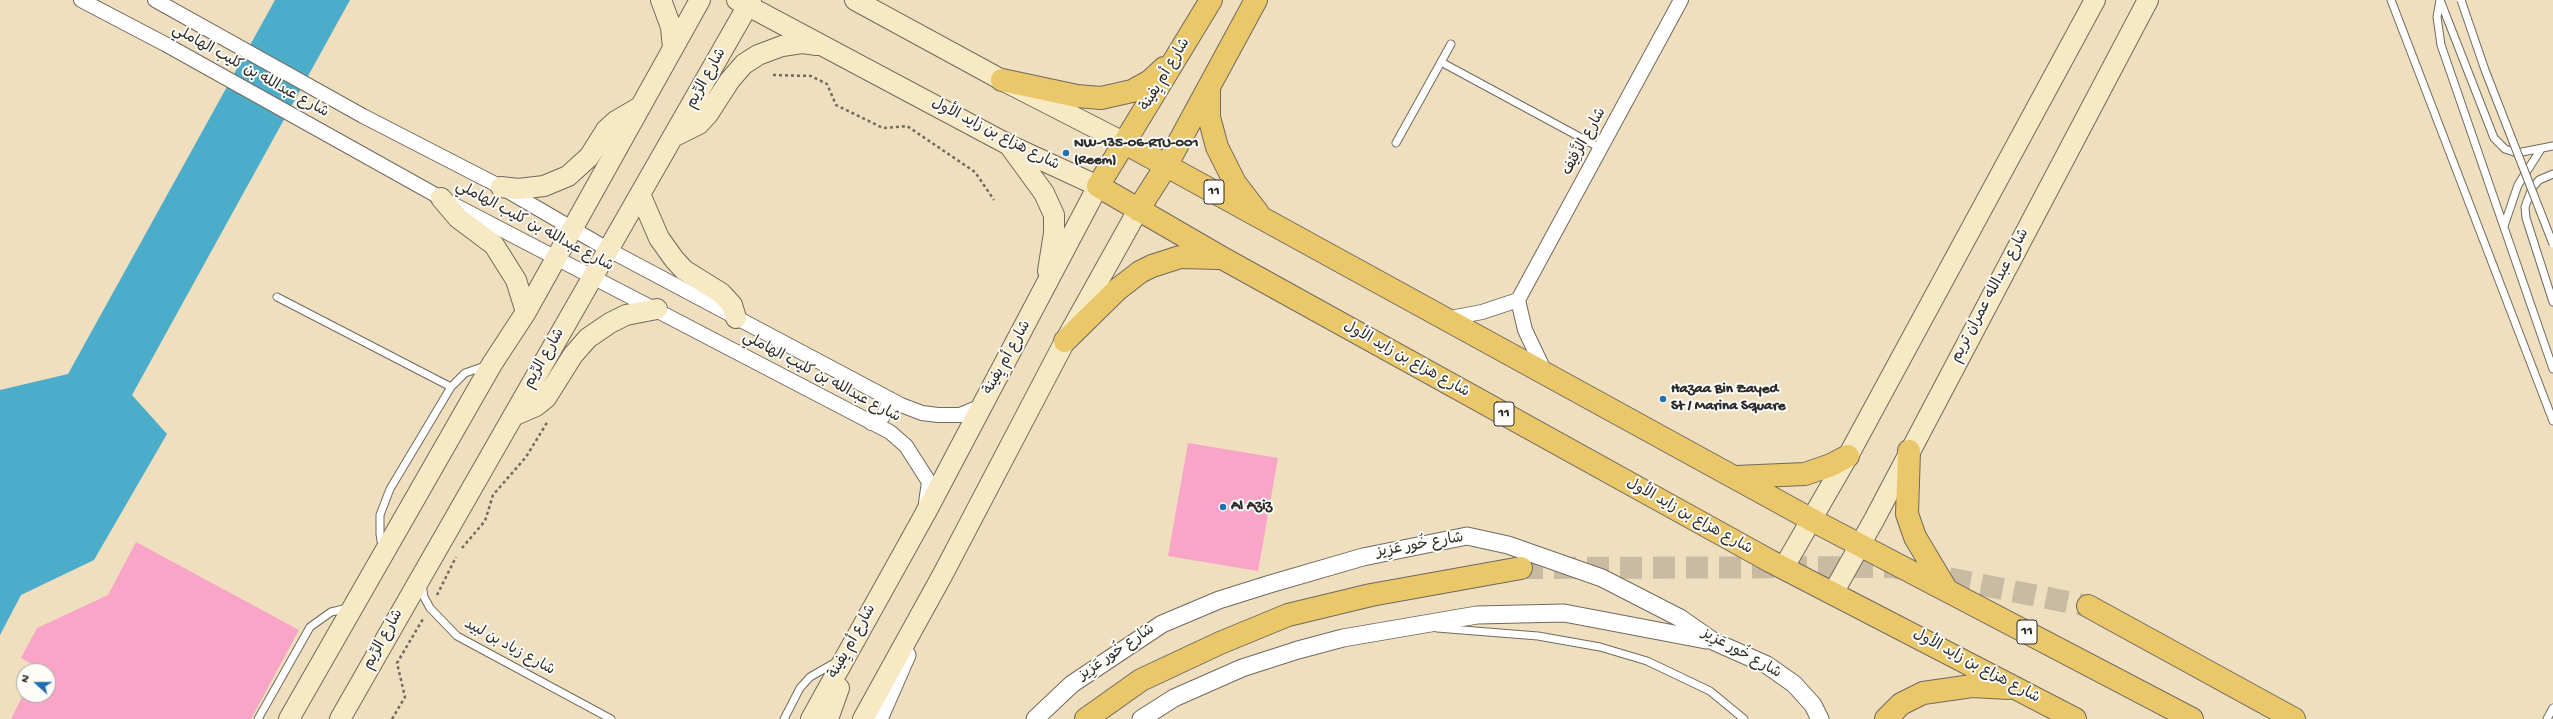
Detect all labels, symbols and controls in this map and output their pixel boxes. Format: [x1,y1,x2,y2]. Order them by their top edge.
street label: شارع عبدالله بن كليب الهاملي [169,21,331,123]
street label: شارع أم يِفينة [1137,35,1195,115]
street label: شارع الرِّيم [683,46,731,112]
street label: شارع هزاع بن زايد الأول [928,95,1062,175]
street label: شارع الزَّفِيْف [1559,105,1611,179]
place label: NW-135-06-RTU-001 (Reem) [1074,135,1199,170]
marker: NW-135-06-RTU-001 (Reem) [1061,148,1071,158]
street label: شارع عبدالله بن كليب الهاملي [452,178,616,276]
road number: 11 [1204,180,1224,204]
street label: شارع عبدالله عمران تريم [1948,226,2034,366]
street label: شارع أم يِفينة [980,318,1036,398]
street label: شارع هزاع بن زايد الأول [1340,318,1472,402]
street label: شارع الرِّيم [521,326,569,392]
street label: شارع عبدالله بن كليب الهاملي [739,329,903,427]
place label: Hazaa Bin Zayed St / Marina Square [1671,381,1785,416]
marker: Hazaa Bin Zayed St / Marina Square [1658,394,1668,404]
road number: 11 [1494,402,1514,426]
street label: شارع هزاع بن زايد الأول [1623,475,1755,559]
place label: Al Aziz [1231,498,1272,516]
marker: Al Aziz [1218,502,1228,512]
street label: شارع خُور عَزِيز [1375,529,1465,563]
street label: شارع أم يِفينة [825,602,881,682]
street label: شارع الرِّيم [360,607,408,673]
street label: شارع زياد بن لبيد [461,616,557,680]
road number: 11 [2017,620,2037,644]
street label: شارع خُور عَزِيز [1075,621,1159,685]
street label: شارع خُور عَزِيز [1698,625,1784,683]
street label: شارع هزاع بن زايد الأول [1909,626,2043,708]
north arrow [16,663,56,703]
text: N [19,674,33,685]

